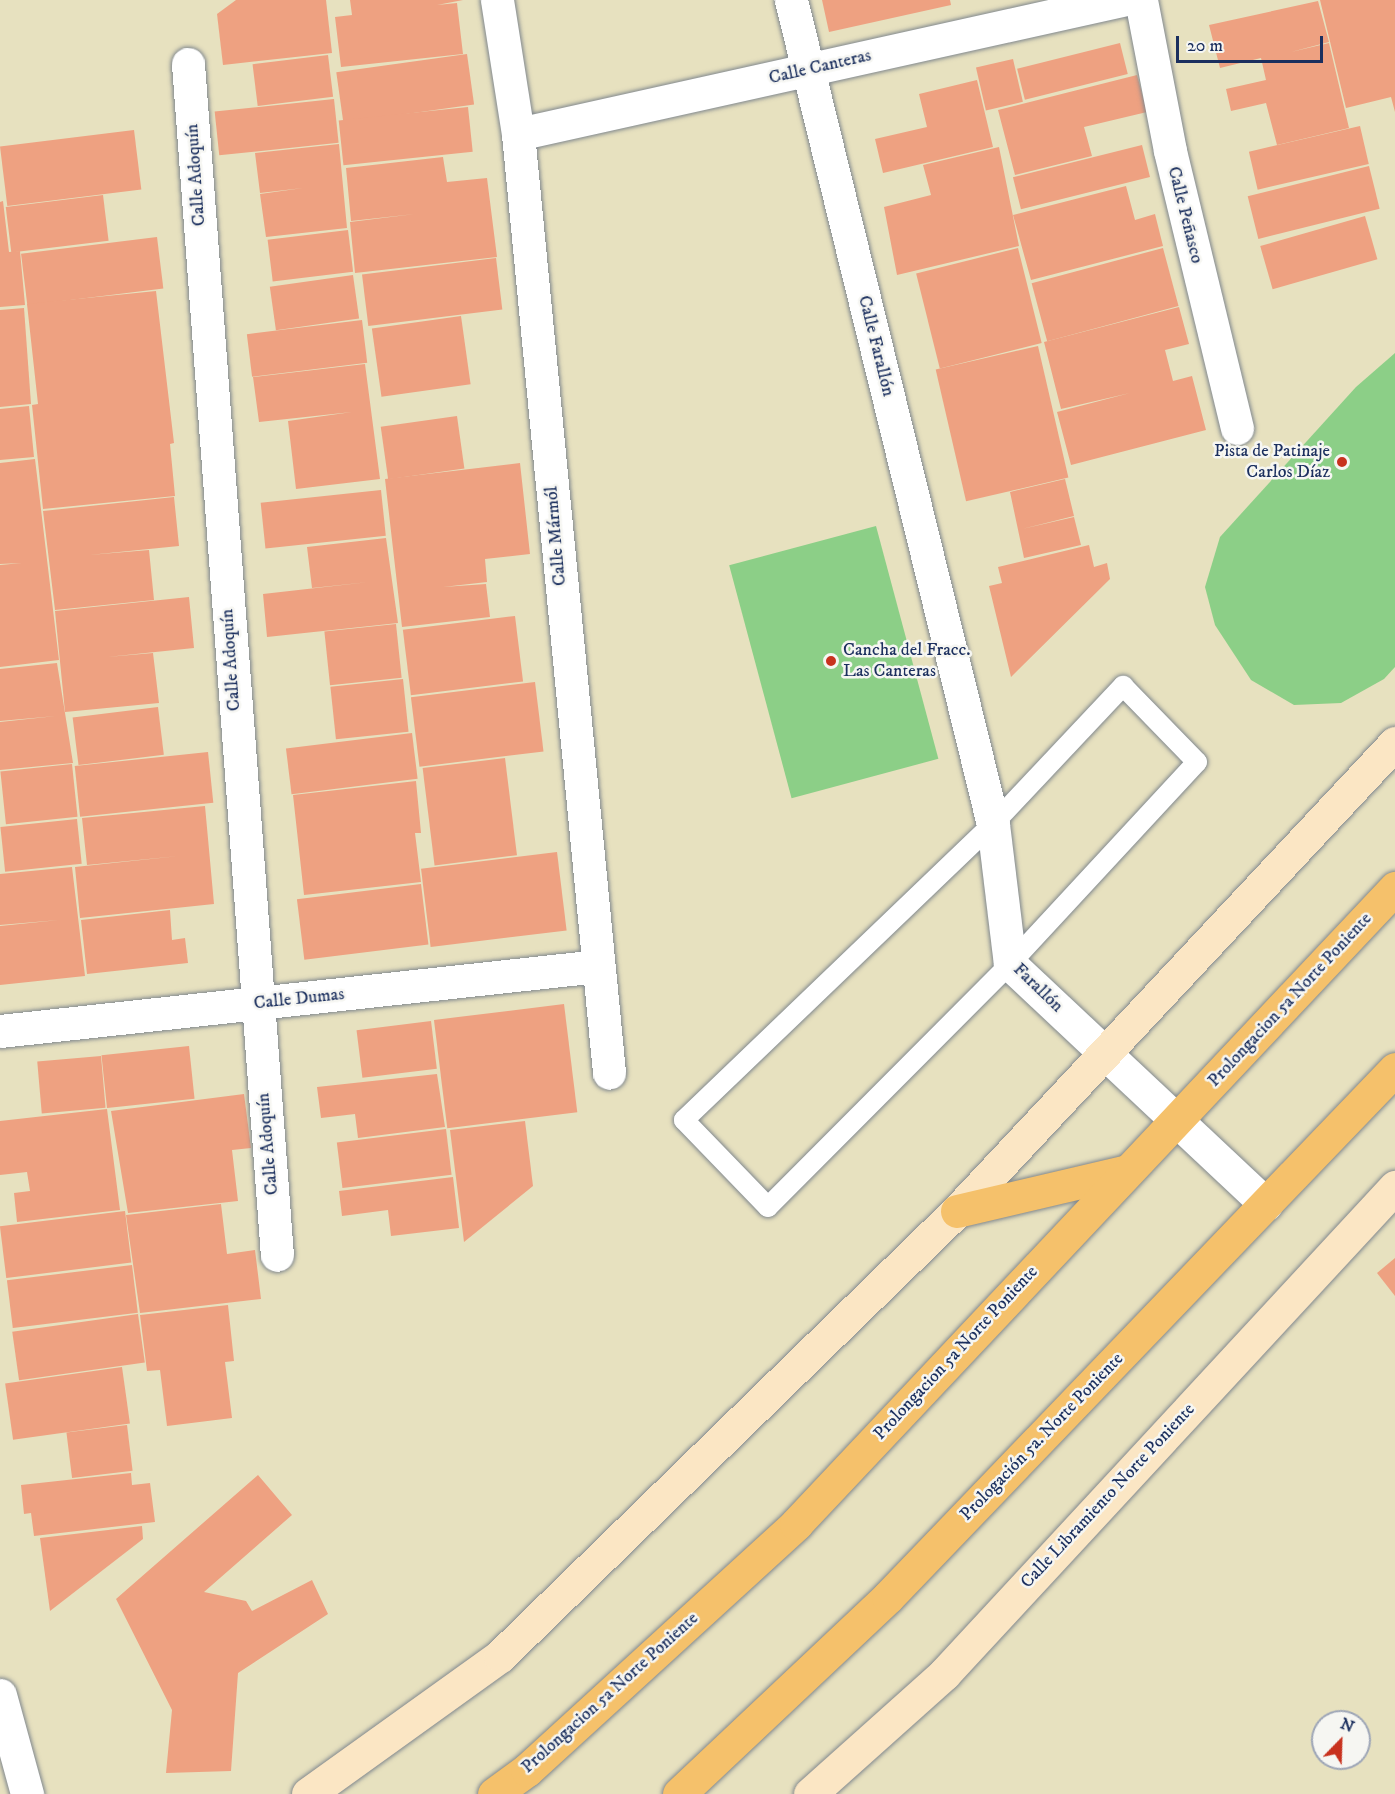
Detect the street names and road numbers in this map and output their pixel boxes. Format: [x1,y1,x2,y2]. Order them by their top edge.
street label: Calle Canteras [767,45,873,89]
street label: Calle Adoquín [182,123,210,227]
street label: Calle Peñasco [1163,164,1207,266]
street label: Calle Farallón [853,293,899,399]
street label: Calle Mármól [541,485,571,587]
street label: Calle Adoquín [217,608,245,712]
street label: Prolongacion 5a Norte Poniente [1204,908,1376,1092]
street label: Farallón [1008,959,1068,1017]
street label: Calle Dumas [253,984,345,1014]
street label: Calle Adoquín [253,1092,283,1196]
street label: Prolongacion 5a Norte Poniente [870,1261,1042,1445]
street label: Prologación 5a. Norte Poniente [956,1348,1128,1526]
street label: Calle Libramiento Norte Poniente [1017,1399,1199,1593]
street label: Prolongacion 5a Norte Poniente [517,1608,703,1778]

